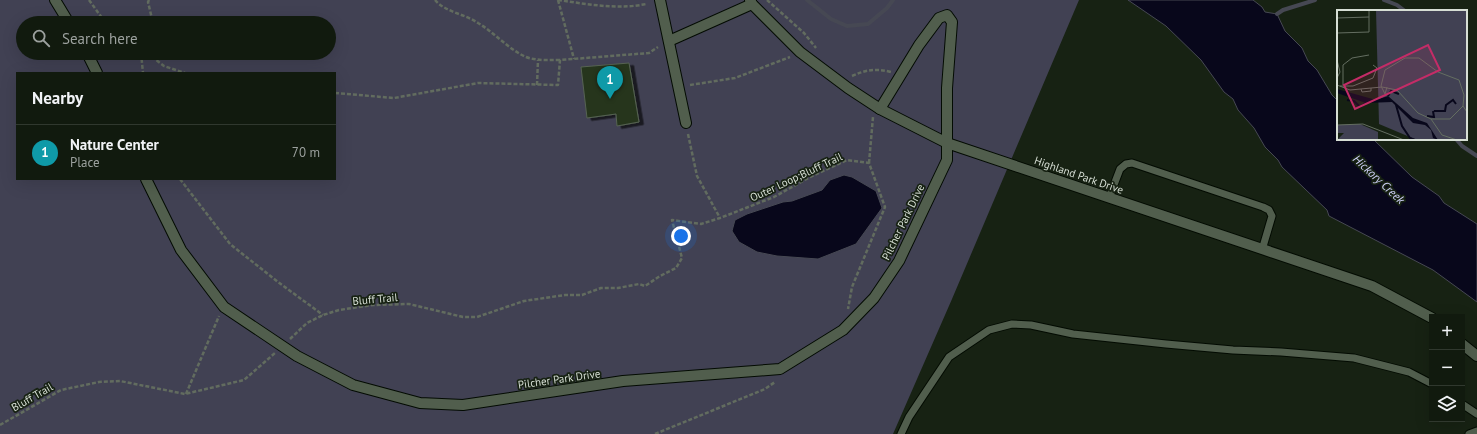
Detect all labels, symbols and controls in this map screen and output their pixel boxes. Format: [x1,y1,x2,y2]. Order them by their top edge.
inset map [1337,10,1467,140]
search box [16,16,336,60]
icon: search [30,27,52,49]
text: Search here [62,29,138,48]
pin: 1 [597,66,623,99]
text: Nearby [32,87,83,109]
text: Nature Center [70,135,159,154]
text: 1 [41,144,49,161]
text: 70 m [292,144,320,161]
street label: Outer Loop;Bluff Trail [748,149,845,205]
water label: Hickory Creek [1350,151,1409,207]
street label: Highland Park Drive [1033,153,1126,197]
text: Place [70,154,100,171]
street label: Pilcher Park Drive [879,181,928,262]
your location [671,226,691,246]
street label: Bluff Trail [352,290,399,308]
map controls [1429,314,1465,422]
button: + [1429,314,1465,350]
button: − [1429,350,1465,386]
street label: Pilcher Park Drive [517,366,601,392]
street label: Bluff Trail [9,379,56,414]
button: layers [1429,386,1465,422]

